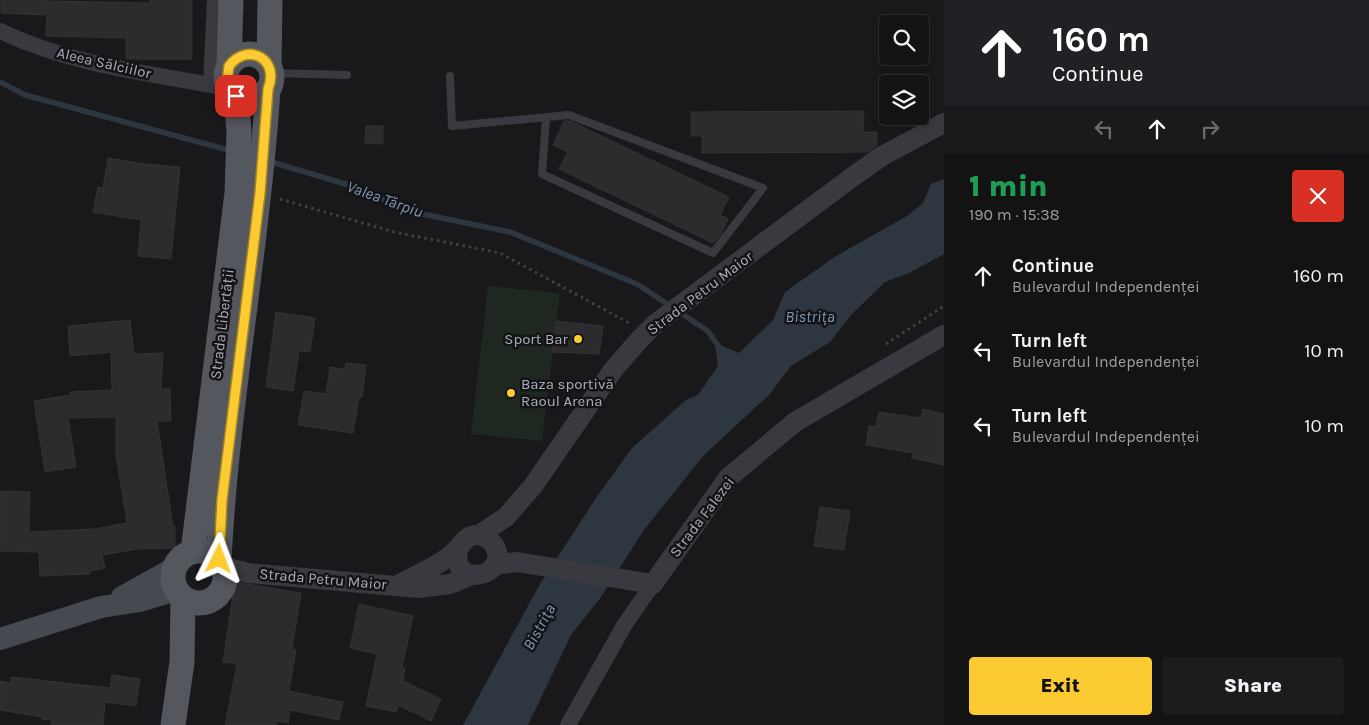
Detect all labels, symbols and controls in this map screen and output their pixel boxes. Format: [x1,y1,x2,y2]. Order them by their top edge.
map controls [879,15,929,125]
button: search [879,15,929,65]
text: 160 m [1052,19,1150,60]
icon: ahead [969,20,1034,85]
street label: Aleea Sălciilor [55,43,153,83]
text: Continue [1052,61,1144,87]
pin [215,75,257,117]
button: layers [879,75,929,125]
icon: arrive [222,82,250,110]
icon: left [1090,115,1118,143]
icon: ahead [1143,115,1171,143]
icon: right [1196,115,1224,143]
text: 1 min [969,168,1048,204]
button: close [1292,170,1344,222]
water label: Valea Tărpiu [344,176,426,222]
text: 190 m · 15:38 [969,205,1060,224]
street label: Strada Petru Maior [644,247,757,339]
text: Continue [1012,255,1094,277]
icon: ahead [969,262,997,290]
text: 160 m [1293,265,1344,287]
street label: Strada Libertății [206,268,238,380]
text: Bulevardul Independenței [1012,277,1200,296]
water label: Bistrița [785,307,835,326]
place label: Sport Bar [504,330,569,348]
text: Turn left [1012,330,1087,352]
marker: Sport Bar [572,333,584,345]
icon: left [969,337,997,365]
text: 10 m [1304,340,1344,362]
text: Bulevardul Independenței [1012,352,1200,371]
place label: Baza sportivă Raoul Arena [521,375,614,410]
marker: Baza sportivă Raoul Arena [505,387,517,399]
text: Turn left [1012,405,1087,427]
icon: left [969,412,997,440]
text: 10 m [1304,415,1344,437]
text: Bulevardul Independenței [1012,427,1200,446]
street label: Strada Falezei [666,473,738,561]
position arrow [192,532,244,584]
street label: Strada Petru Maior [259,564,388,594]
water label: Bistrița [519,601,559,653]
button: Exit [969,657,1152,715]
button: Share [1162,657,1344,715]

